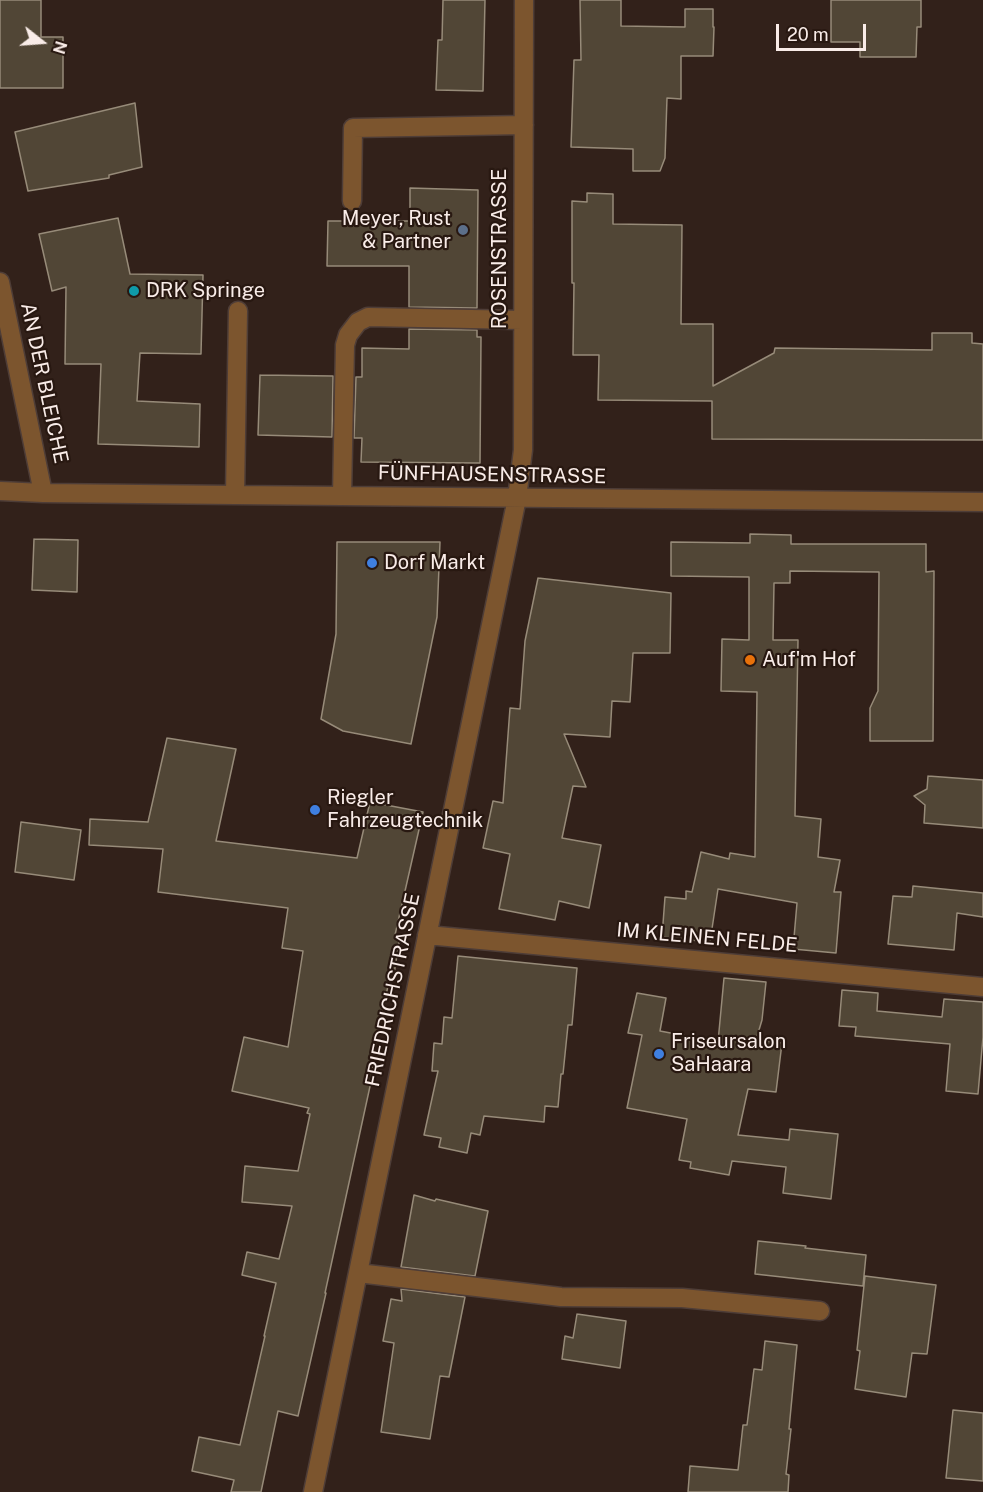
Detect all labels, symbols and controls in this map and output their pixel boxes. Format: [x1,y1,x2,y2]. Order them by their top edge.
north arrow [12,12,72,72]
scale bar [779,12,869,50]
text: 20 m [787,24,829,45]
text: N [49,39,71,56]
street label: ROSENSTRASSE [488,169,512,329]
place label: Meyer, Rust & Partner [342,207,451,254]
marker: Meyer, Rust & Partner [456,223,470,237]
place label: DRK Springe [146,279,265,303]
marker: DRK Springe [127,284,141,298]
street label: AN DER BLEICHE [15,300,73,466]
street label: FÜNFHAUSENSTRASSE [378,461,606,489]
place label: Dorf Markt [384,551,485,575]
marker: Dorf Markt [365,556,379,570]
place label: Auf'm Hof [762,648,856,672]
marker: Auf'm Hof [743,653,757,667]
place label: Riegler Fahrzeugtechnik [327,786,483,833]
marker: Riegler Fahrzeugtechnik [308,803,322,817]
street label: FRIEDRICHSTRASSE [361,891,425,1089]
street label: IM KLEINEN FELDE [616,918,798,958]
place label: Friseursalon SaHaara [671,1030,786,1077]
marker: Friseursalon SaHaara [652,1047,666,1061]

